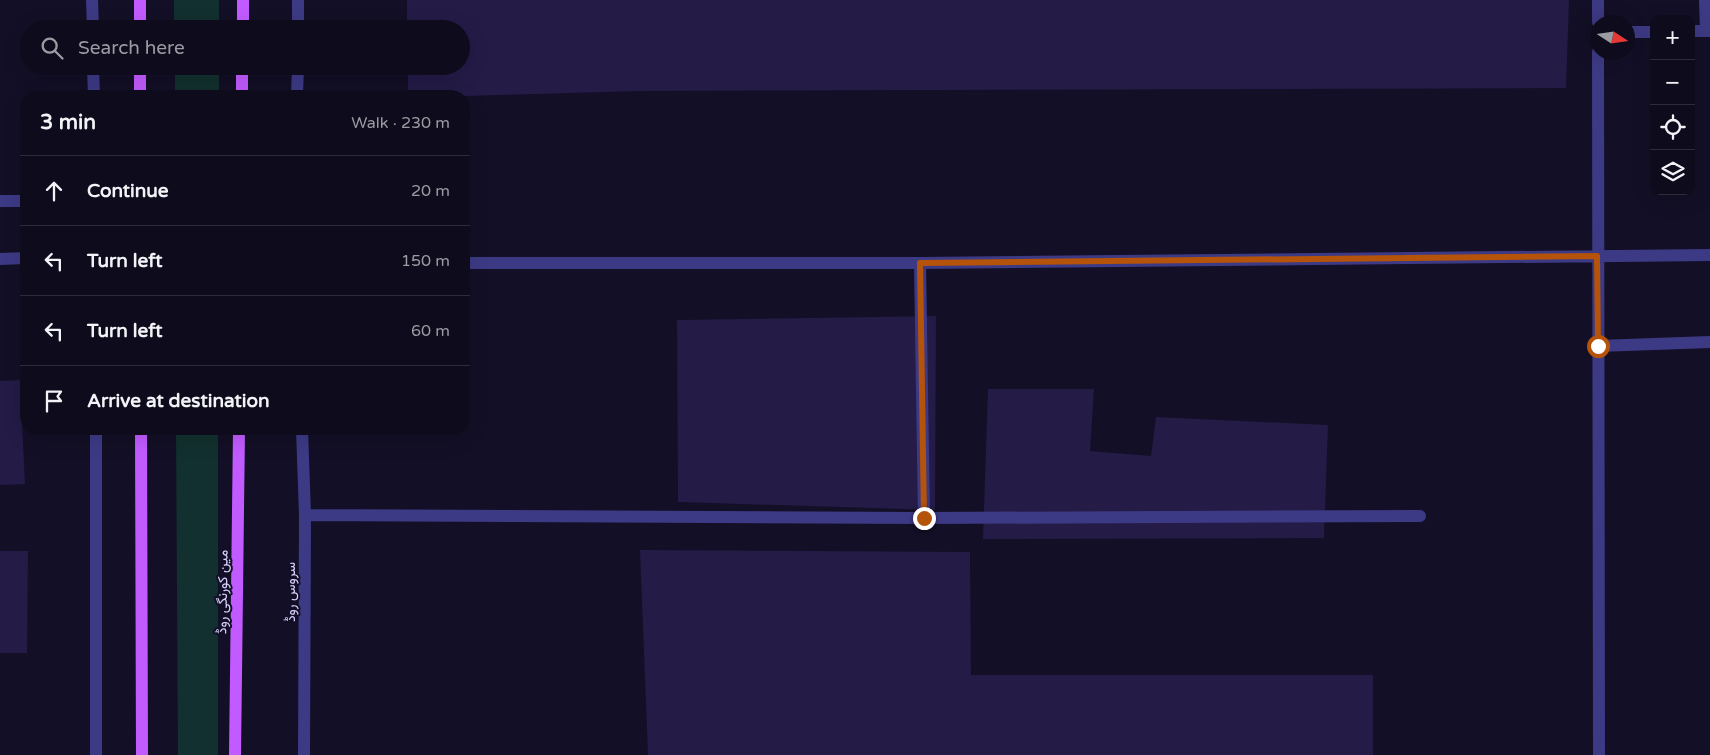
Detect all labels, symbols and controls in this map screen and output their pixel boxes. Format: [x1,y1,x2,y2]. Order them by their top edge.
north arrow [1590,15,1635,60]
map controls [1650,15,1695,195]
button: + [1650,15,1695,60]
search box [20,20,470,75]
icon: search [38,34,66,62]
text: Search here [78,37,185,59]
button: − [1650,60,1695,105]
button: locate [1650,105,1695,150]
text: 3 min [40,110,96,135]
text: Walk · 230 m [351,113,450,133]
button: layers [1650,150,1695,195]
icon: ahead [40,177,68,205]
text: Continue [87,180,169,202]
text: 20 m [411,181,450,201]
icon: left [40,247,68,275]
text: Turn left [87,250,163,272]
text: 150 m [401,251,450,271]
icon: left [40,317,68,345]
text: Turn left [87,320,163,342]
text: 60 m [411,321,450,341]
route start [1587,335,1610,358]
icon: arrive [40,387,68,415]
text: Arrive at destination [87,390,270,412]
route end [913,507,936,530]
street label: مین کورنگی روڈ [213,550,232,634]
street label: سروس روڈ [282,562,299,622]

